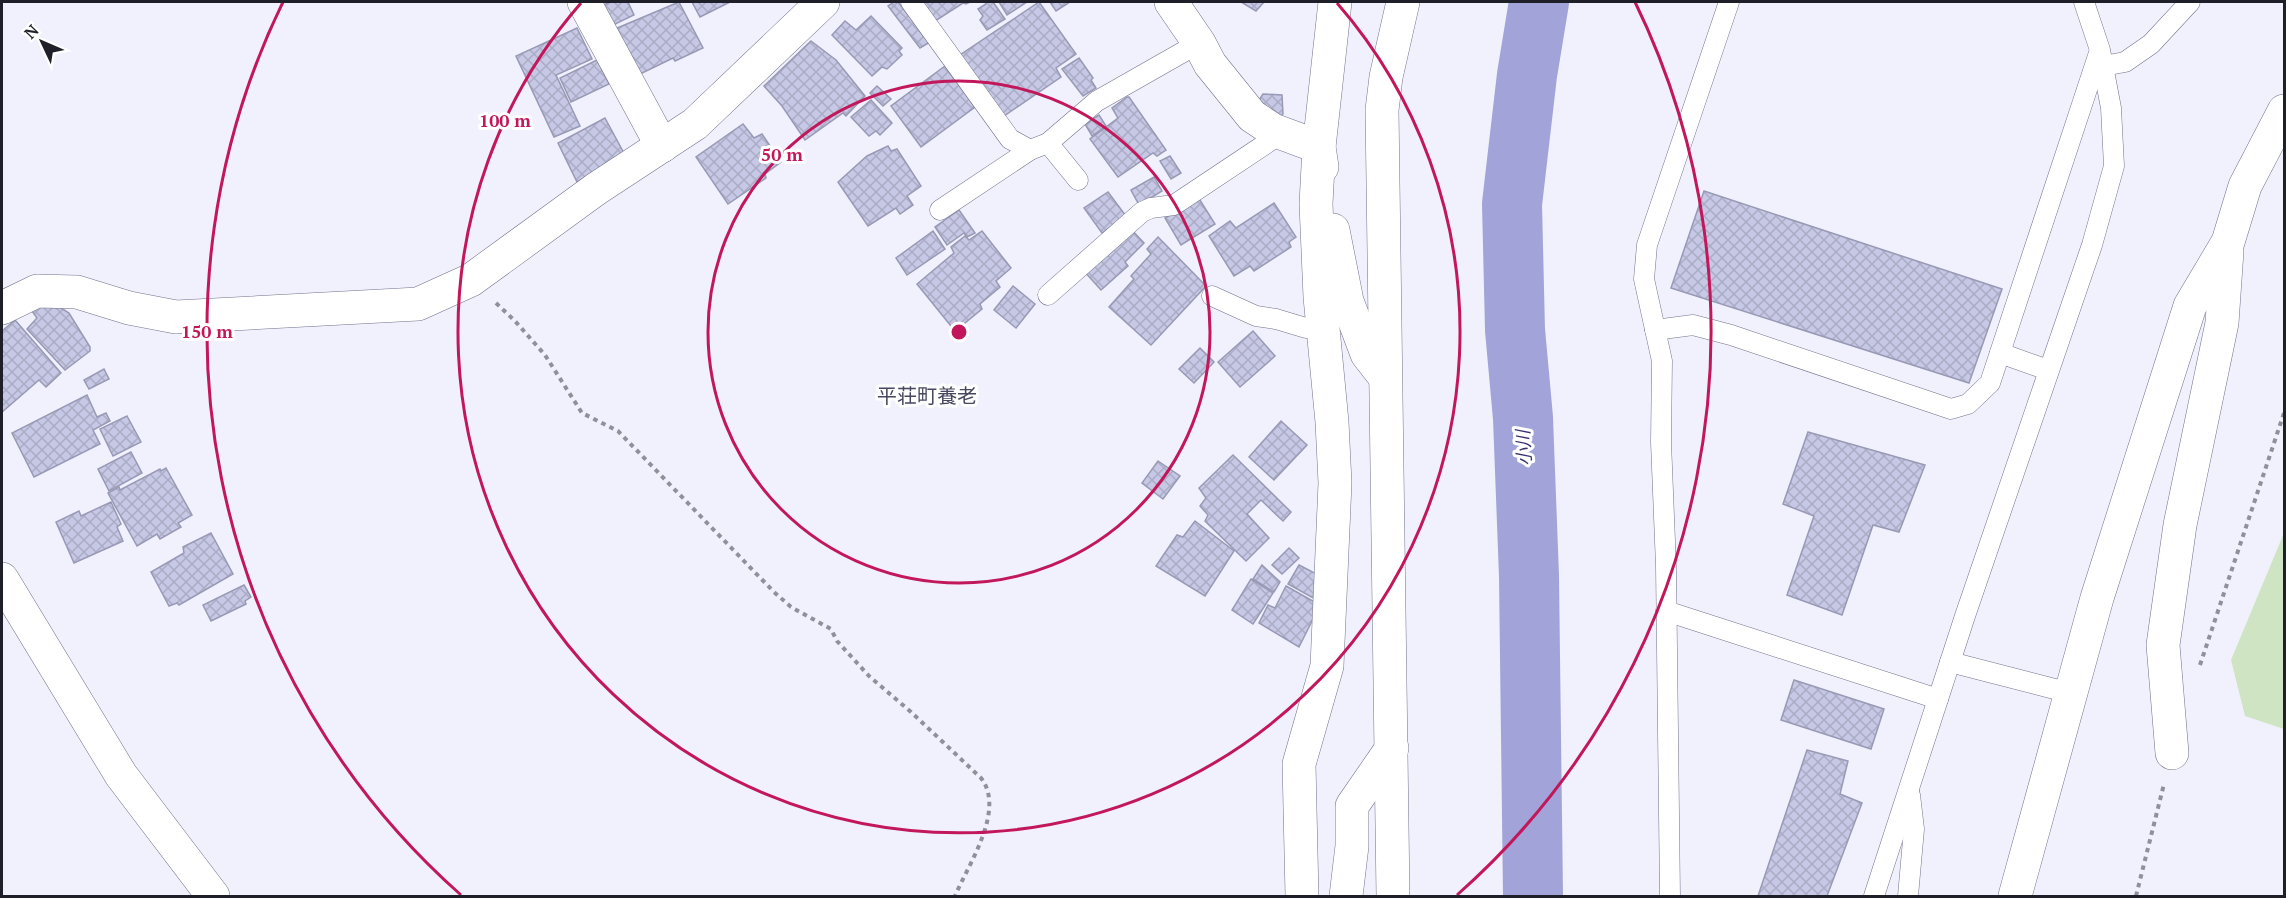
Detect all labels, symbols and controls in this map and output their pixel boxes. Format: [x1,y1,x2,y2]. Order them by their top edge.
north arrow [12,12,72,72]
text: N [19,20,43,44]
text: 100 m [479,108,531,132]
text: 50 m [761,142,803,166]
text: 150 m [181,319,233,343]
centre of rings [949,322,969,342]
district label: 平荘町養老 [877,382,977,409]
water label: 小川 [1510,427,1536,467]

